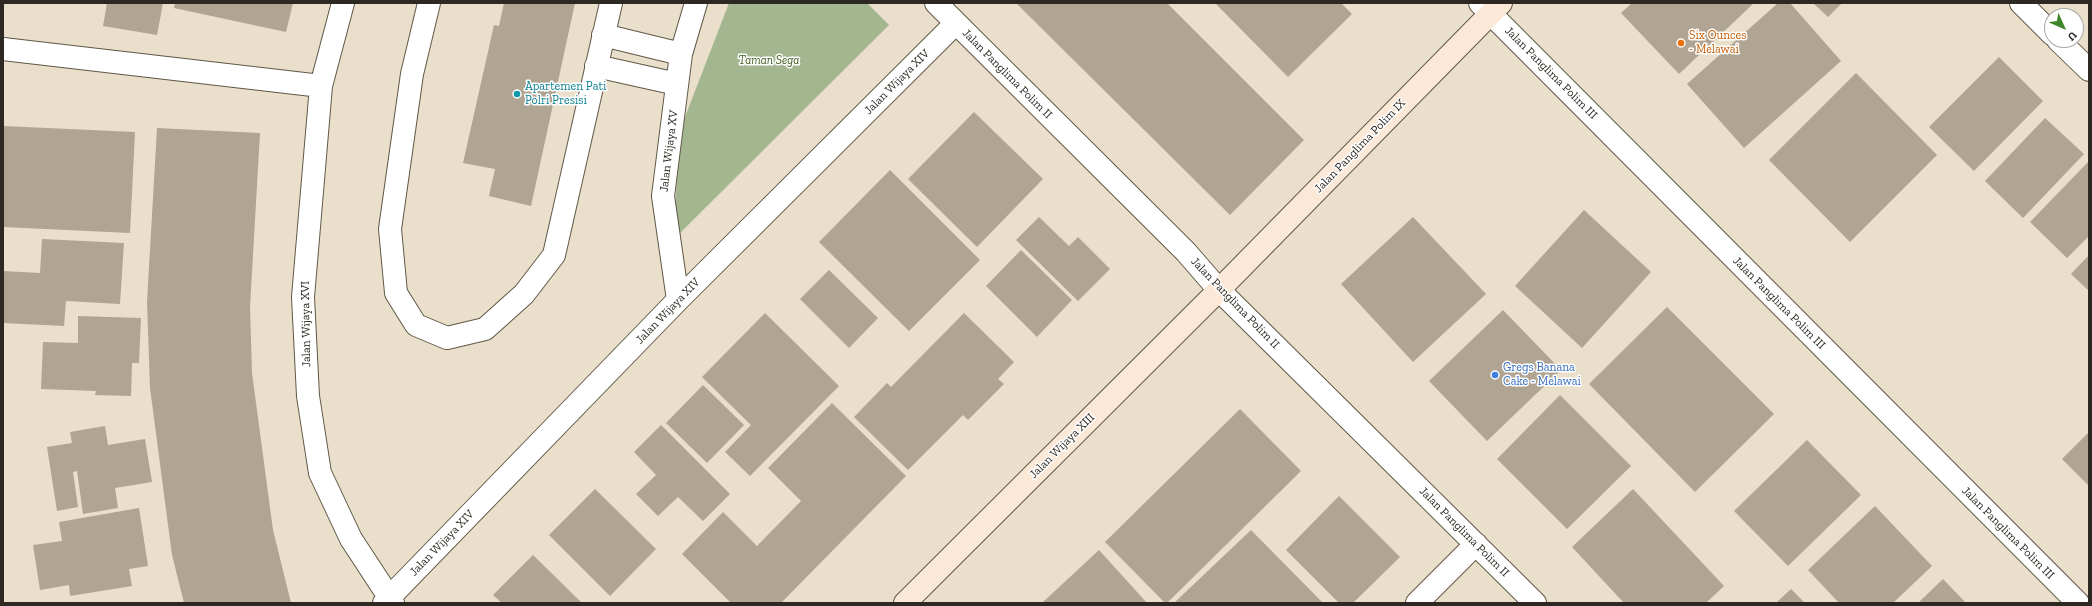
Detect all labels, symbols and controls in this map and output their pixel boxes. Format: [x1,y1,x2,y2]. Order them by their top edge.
north arrow [2044,8,2084,48]
street label: Jalan Panglima Polim III [1502,24,1600,122]
street label: Jalan Panglima Polim II [959,26,1055,122]
place label: Six Ounces - Melawai [1689,29,1746,57]
text: U [2065,29,2080,44]
marker: Six Ounces - Melawai [1676,38,1686,48]
street label: Jalan Wijaya XIV [861,46,933,118]
park label: Taman Sega [739,54,799,68]
place label: Apartemen Pati Polri Presisi [525,80,606,108]
marker: Apartemen Pati Polri Presisi [512,89,522,99]
street label: Jalan Panglima Polim IX [1311,96,1409,196]
street label: Jalan Wijaya XV [657,109,681,193]
street label: Jalan Panglima Polim II [1188,254,1282,352]
street label: Jalan Panglima Polim III [1730,254,1828,352]
street label: Jalan Wijaya XIV [633,275,703,347]
street label: Jalan Wijaya XVI [298,281,314,367]
place label: Gregs Banana Cake - Melawai [1503,361,1581,389]
marker: Gregs Banana Cake - Melawai [1490,370,1500,380]
street label: Jalan Wijaya XIII [1026,410,1098,482]
street label: Jalan Panglima Polim II [1416,484,1512,580]
street label: Jalan Panglima Polim III [1959,484,2057,582]
street label: Jalan Wijaya XIV [407,507,477,579]

